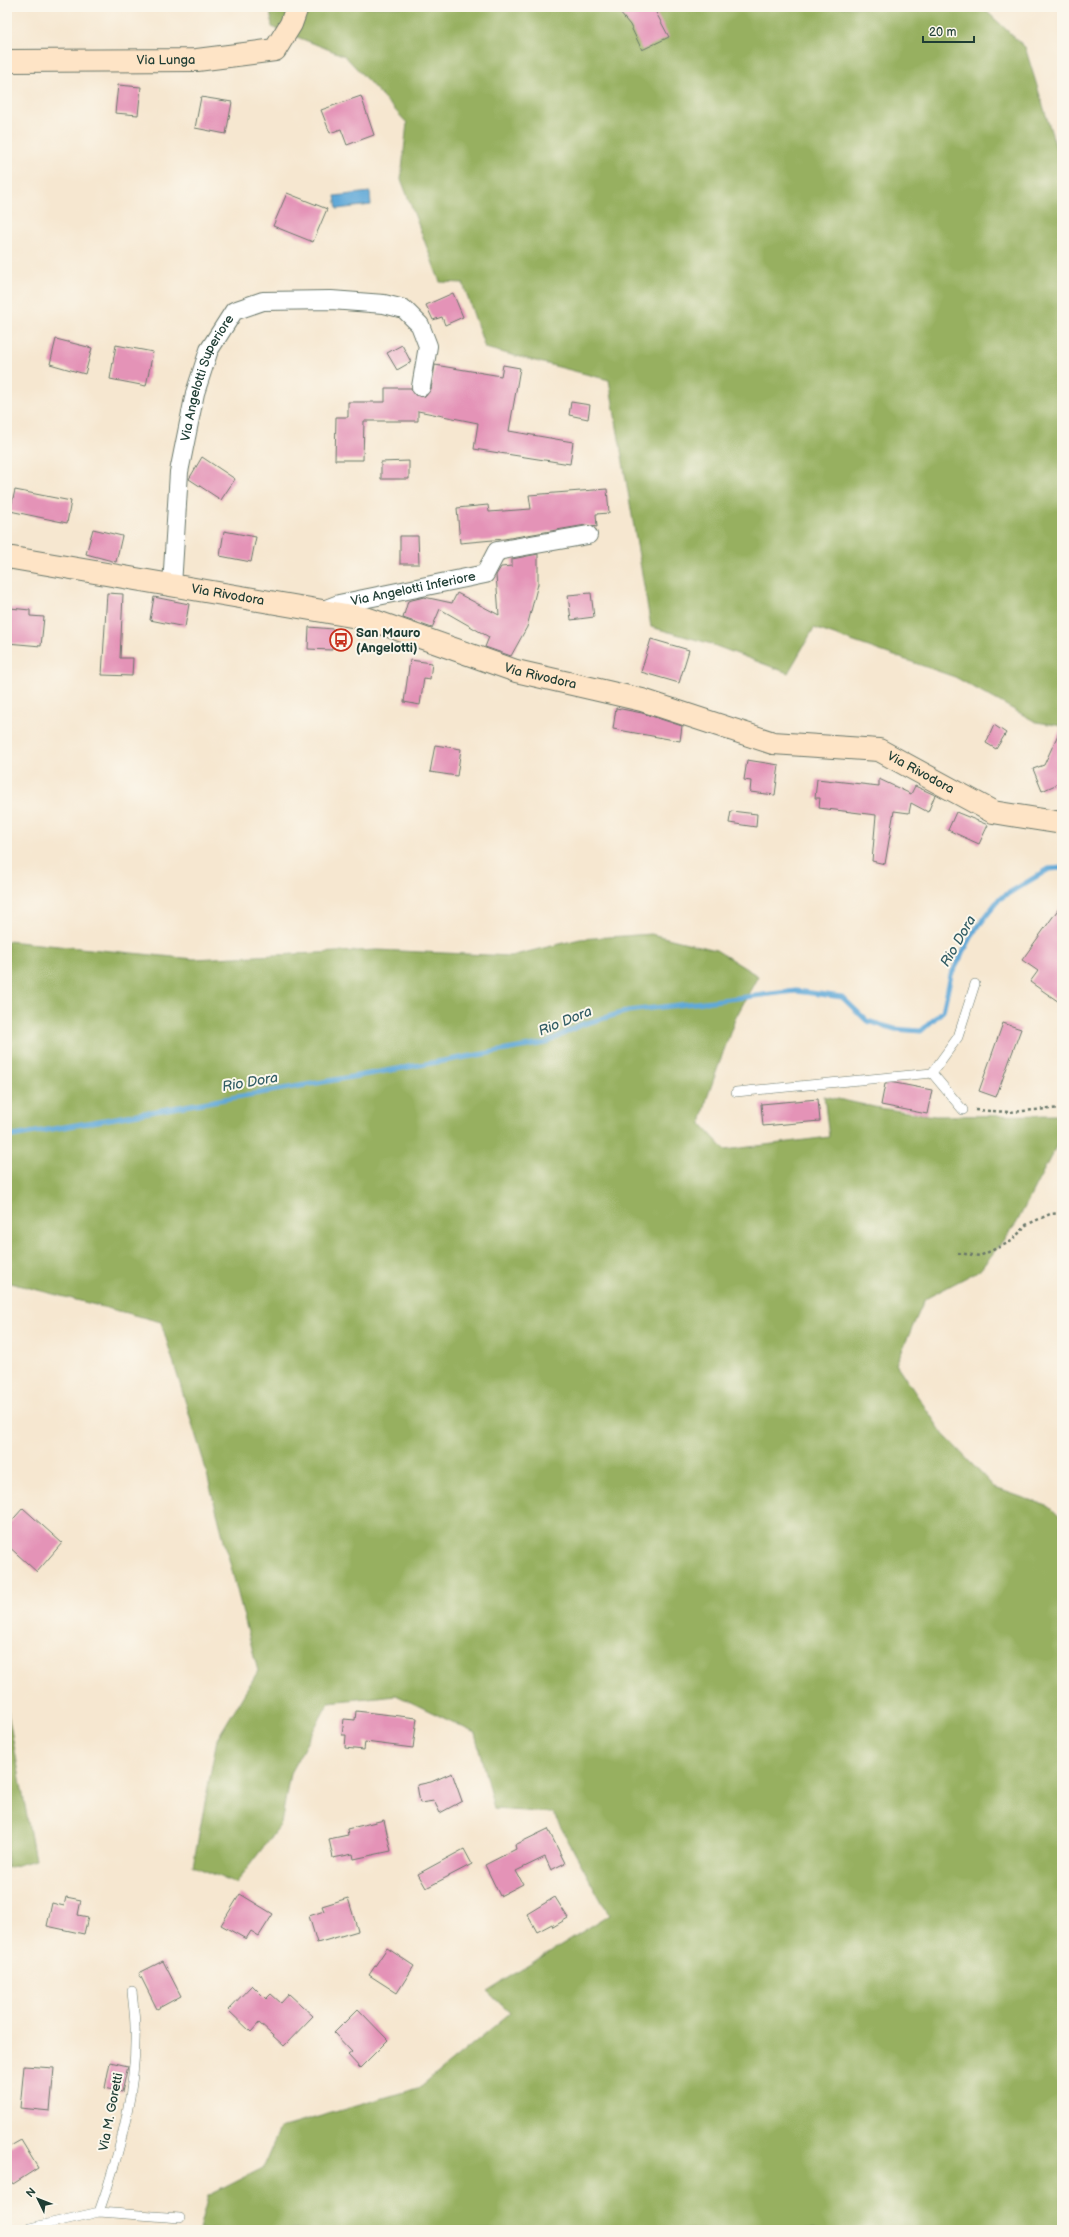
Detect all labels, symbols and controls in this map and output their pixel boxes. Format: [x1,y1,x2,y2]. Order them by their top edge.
scale bar [923,18,974,44]
text: 20 m [929,25,956,40]
street label: Via Lunga [136,52,196,68]
street label: Via Angelotti Superiore [177,312,238,443]
street label: Via Angelotti Inferiore [349,568,477,609]
street label: Via Rivodora [190,581,266,609]
place label: San Mauro (Angelotti) [356,625,420,656]
bus stop icon: San Mauro (Angelotti) [328,627,354,653]
street label: Via Rivodora [502,659,578,693]
street label: Via Rivodora [884,748,957,797]
water label: Rio Dora [937,912,979,970]
water label: Rio Dora [536,1003,594,1039]
water label: Rio Dora [221,1069,279,1095]
street label: Via M. Goretti [96,2071,126,2153]
north arrow [18,2179,58,2219]
text: N [23,2185,39,2200]

